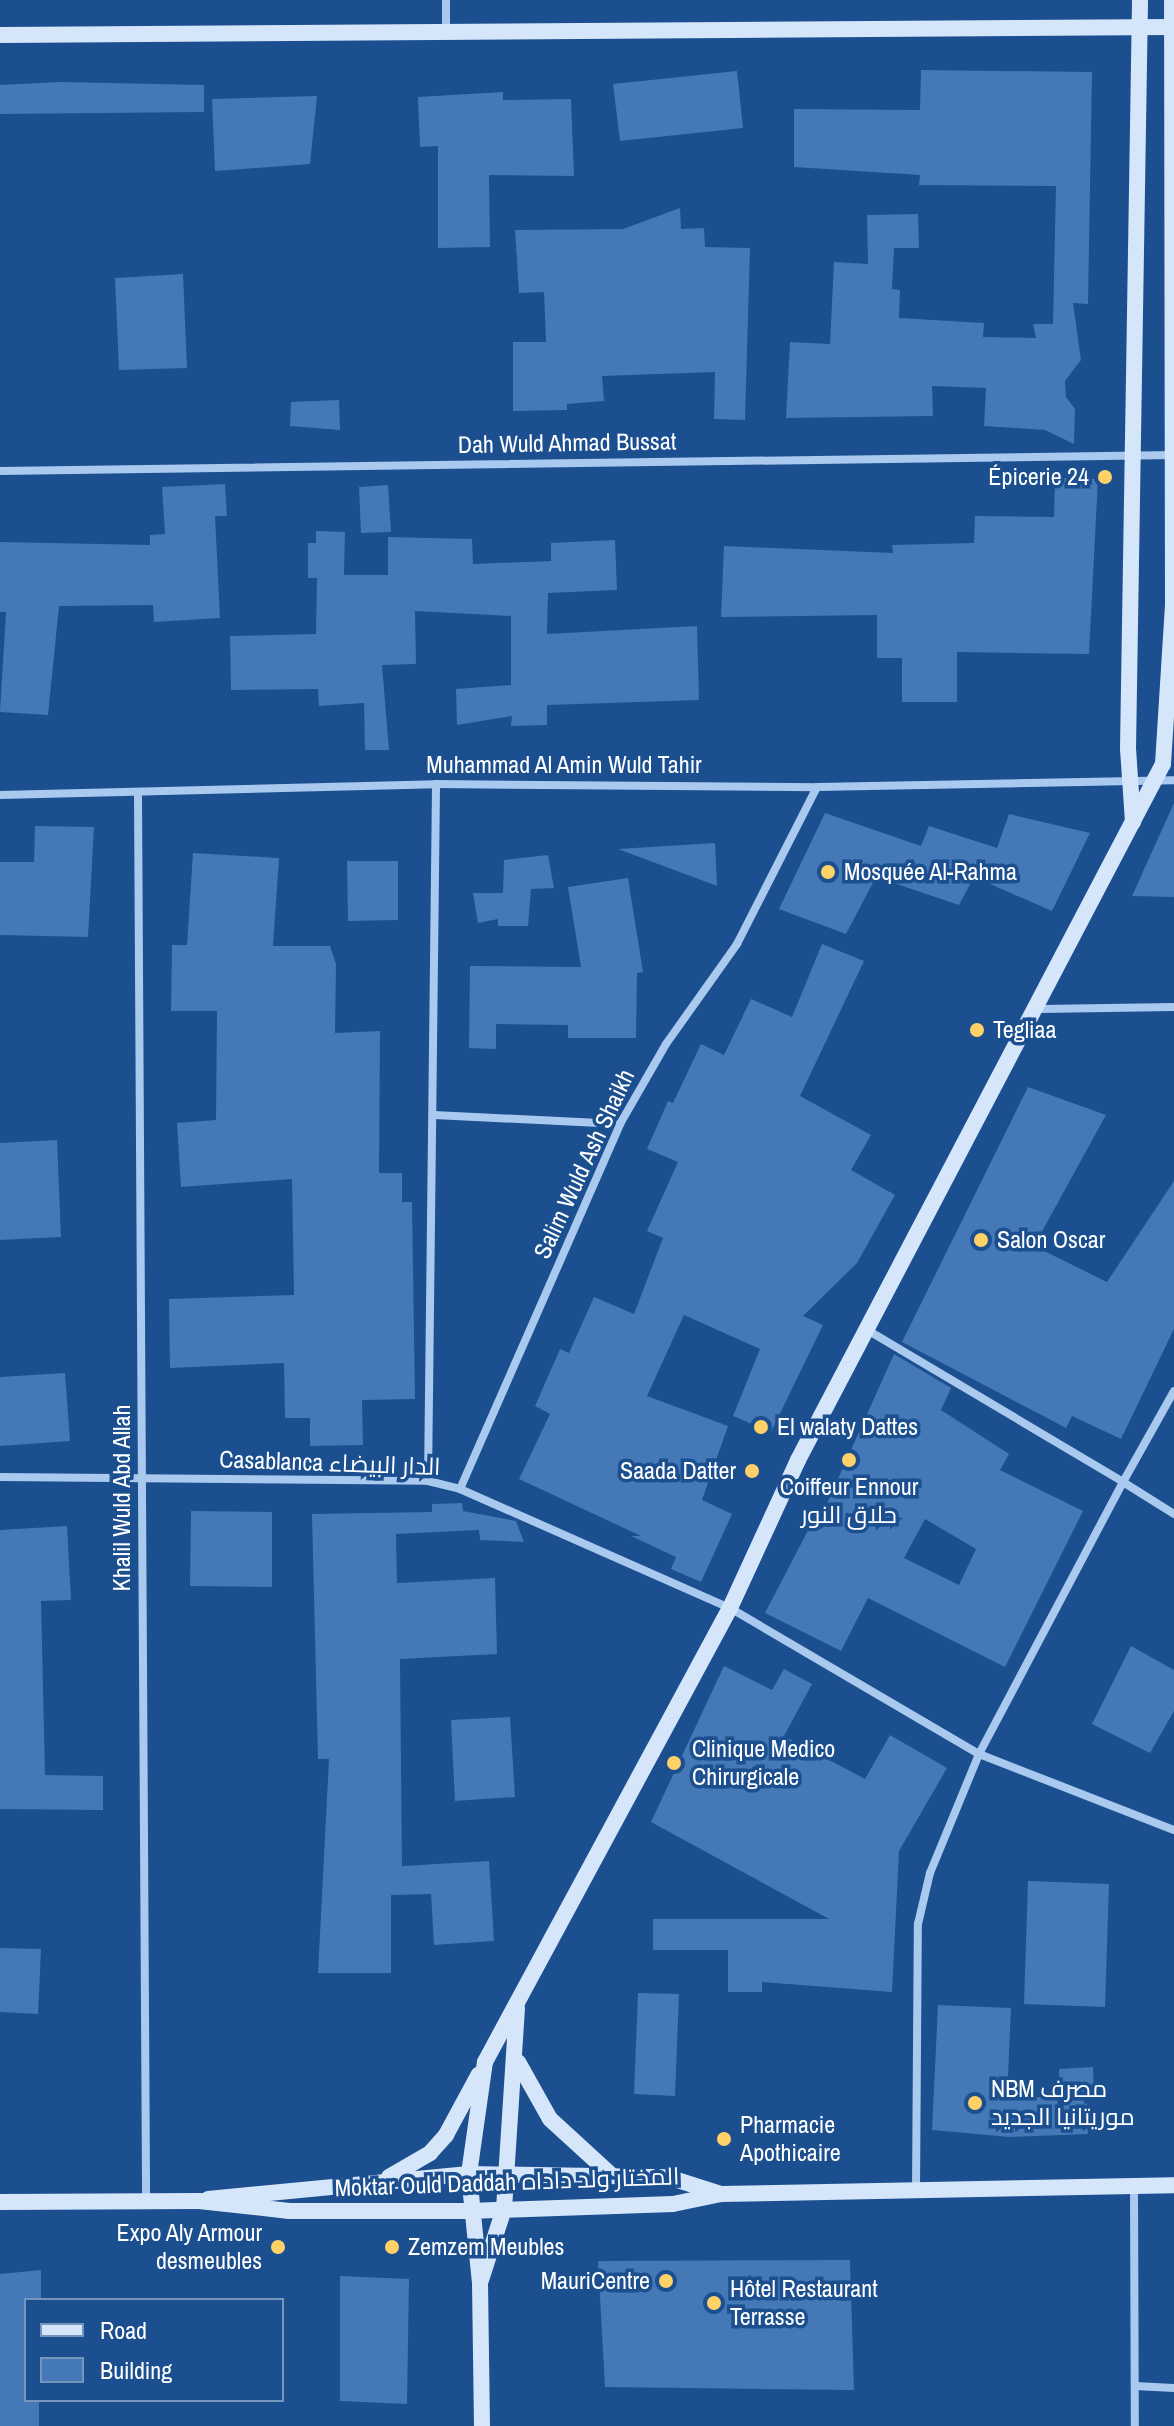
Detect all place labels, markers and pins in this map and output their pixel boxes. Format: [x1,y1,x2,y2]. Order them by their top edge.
place label: Épicerie 24 [988,463,1089,491]
marker: Épicerie 24 [1096,468,1114,486]
place label: Mosquée Al-Rahma [844,858,1018,886]
marker: Mosquée Al-Rahma [819,863,837,881]
place label: Tegliaa [993,1016,1056,1044]
marker: Tegliaa [968,1021,986,1039]
place label: Salon Oscar [997,1226,1105,1254]
marker: Salon Oscar [972,1231,990,1249]
place label: El walaty Dattes [777,1413,918,1441]
marker: El walaty Dattes [752,1418,770,1436]
marker: Coiffeur Ennour حلاق النور [840,1451,858,1469]
place label: Saada Datter [620,1457,736,1485]
marker: Saada Datter [743,1462,761,1480]
place label: Coiffeur Ennour حلاق النور [780,1473,918,1529]
place label: Clinique Medico Chirurgicale [692,1735,835,1791]
marker: Clinique Medico Chirurgicale [663,1752,685,1774]
place label: NBM مصرف موريتانيا الجديد [991,2075,1135,2131]
marker: NBM مصرف موريتانيا الجديد [966,2094,984,2112]
place label: Pharmacie Apothicaire [740,2111,841,2167]
marker: Pharmacie Apothicaire [715,2130,733,2148]
place label: Expo Aly Armour desmeubles [114,2219,262,2275]
place label: Zemzem Meubles [408,2233,564,2261]
marker: Expo Aly Armour desmeubles [269,2238,287,2256]
marker: Zemzem Meubles [383,2238,401,2256]
place label: MauriCentre [541,2267,650,2295]
marker: MauriCentre [657,2272,675,2290]
place label: Hôtel Restaurant Terrasse [730,2275,878,2331]
marker: Hôtel Restaurant Terrasse [705,2294,723,2312]

